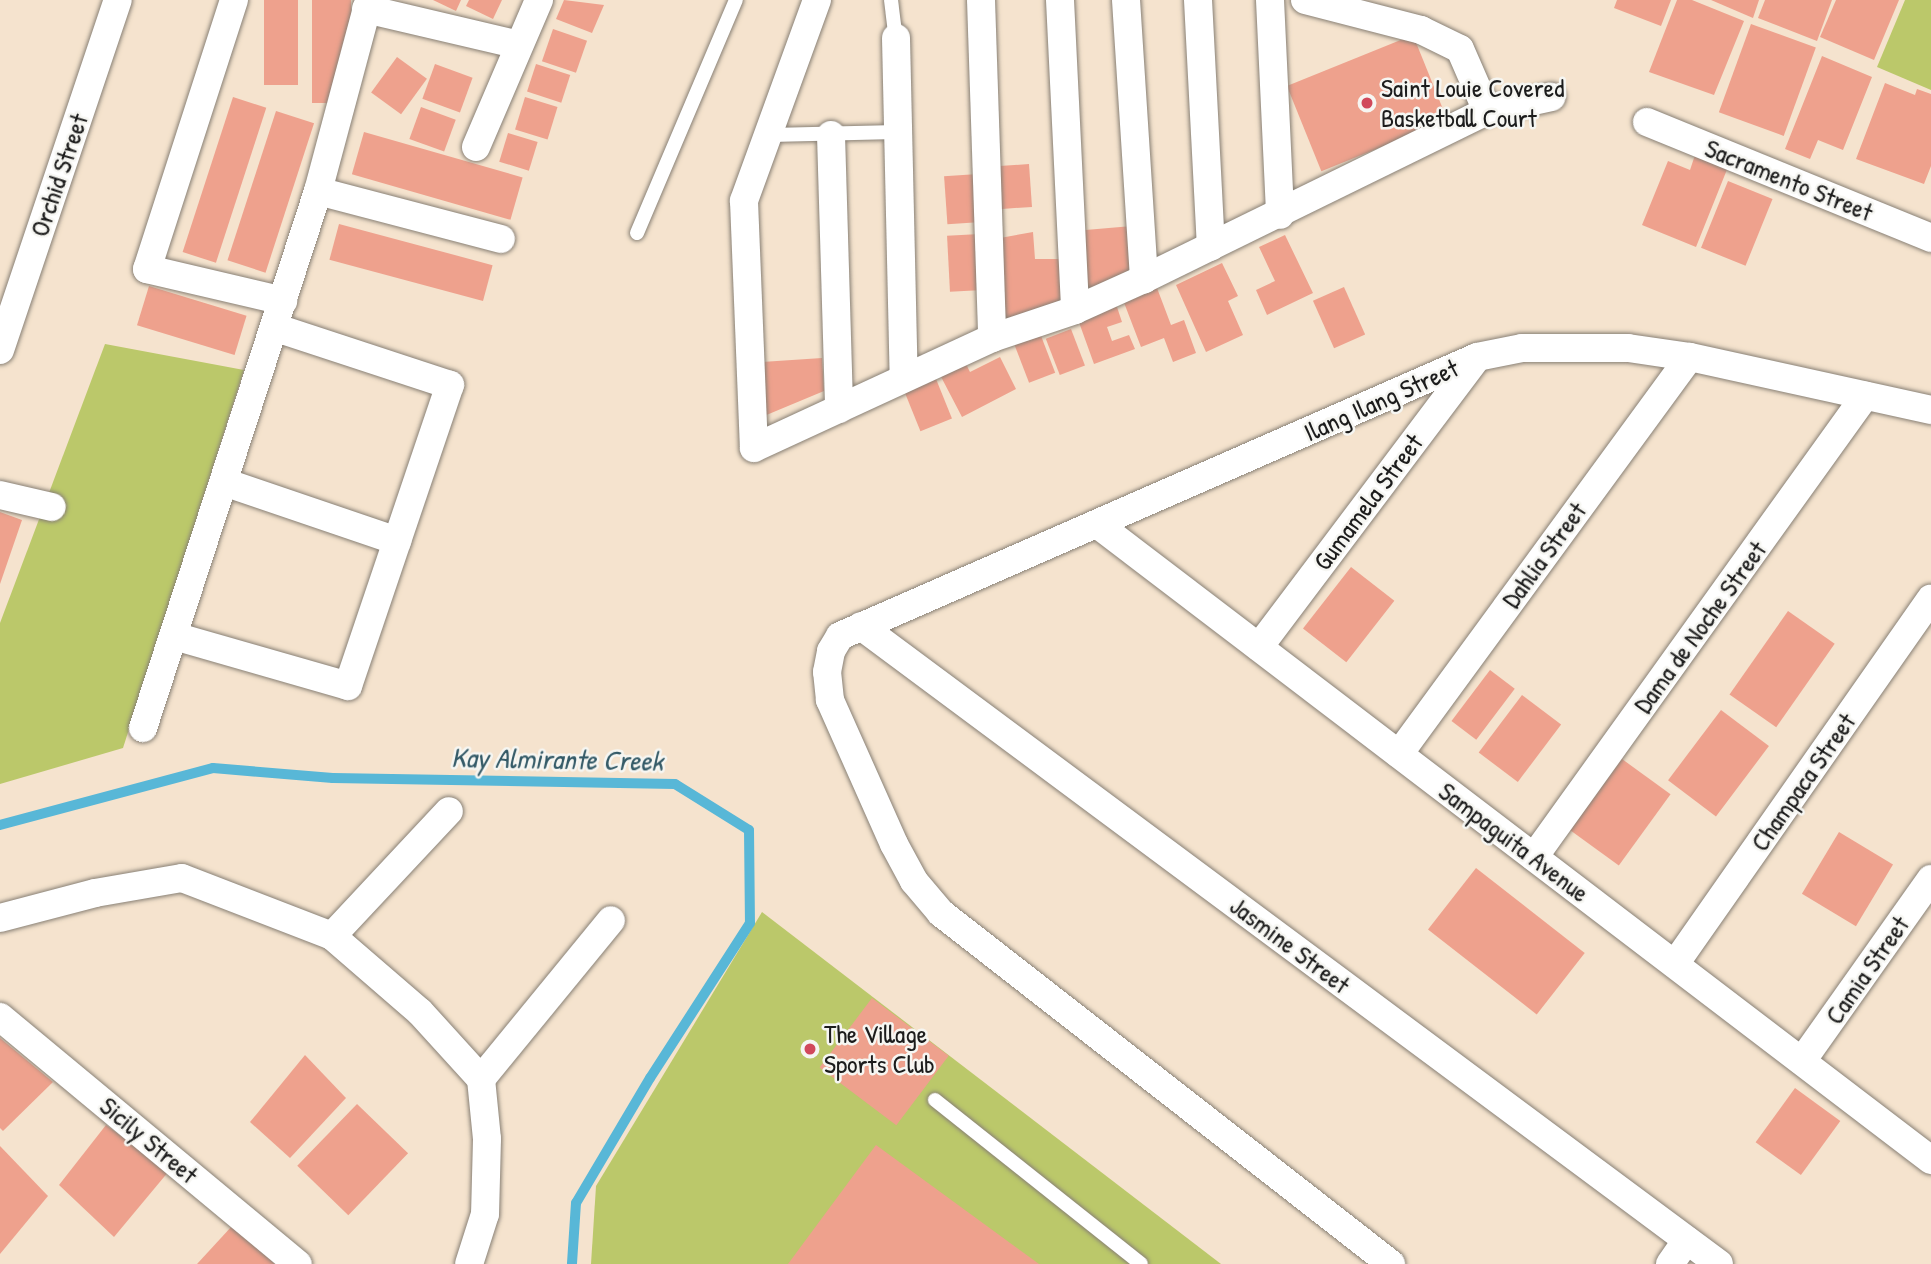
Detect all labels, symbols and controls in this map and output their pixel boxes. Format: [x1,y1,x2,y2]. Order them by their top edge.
place label: Saint Louie Covered Basketball Court [1381,72,1564,134]
marker: Saint Louie Covered Basketball Court [1359,95,1375,111]
street label: Orchid Street [23,109,95,241]
street label: Sacramento Street [1701,132,1877,228]
street label: Ilang Ilang Street [1299,352,1463,448]
street label: Gumamela Street [1307,428,1429,576]
street label: Dahlia Street [1495,496,1593,614]
street label: Dama de Noche Street [1627,535,1773,719]
street label: Champaca Street [1744,707,1862,857]
water label: Kay Almirante Creek [451,740,663,778]
street label: Sampaguita Avenue [1433,775,1595,909]
street label: Jasmine Street [1224,890,1356,1000]
street label: Camia Street [1818,910,1916,1030]
place label: The Village Sports Club [824,1018,935,1080]
marker: The Village Sports Club [802,1041,818,1057]
street label: Sicily Street [94,1090,204,1190]

